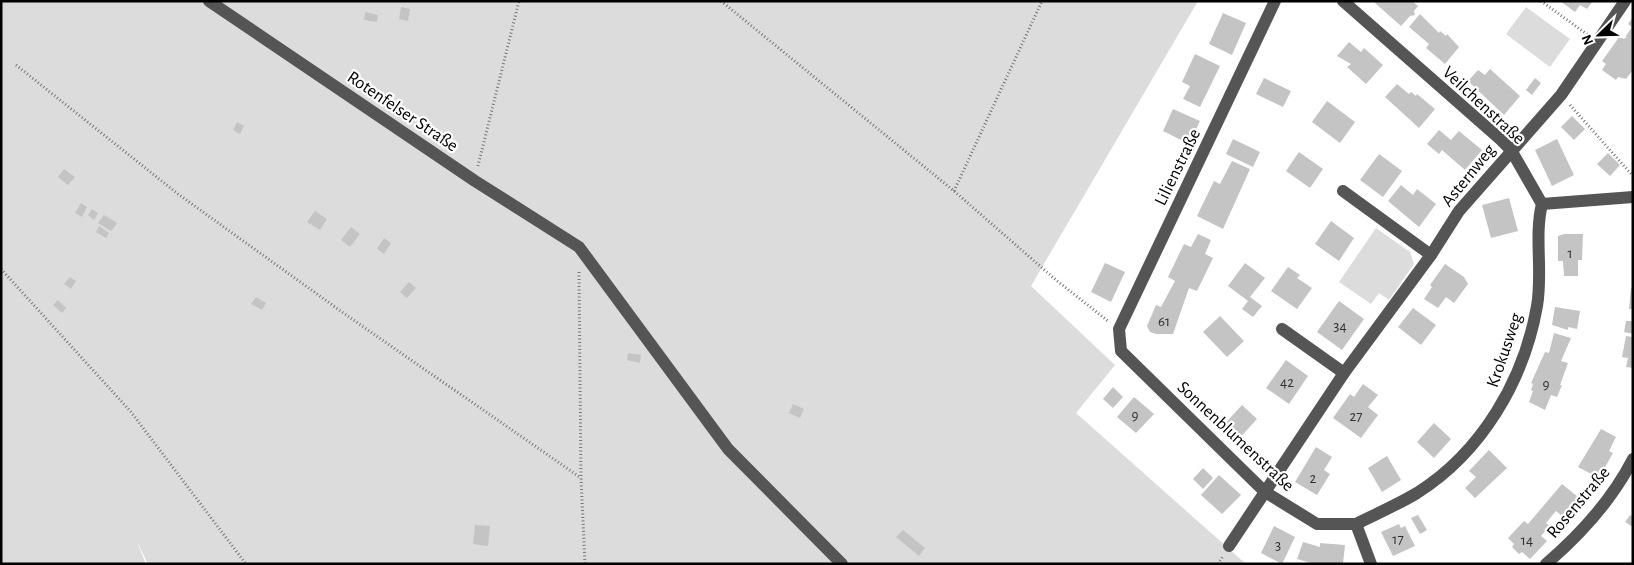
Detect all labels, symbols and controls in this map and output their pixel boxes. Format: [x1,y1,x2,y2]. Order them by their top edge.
north arrow [1574,10,1624,60]
text: N [1580,32,1596,47]
street label: Veilchenstraße [1439,63,1528,148]
street label: Rotenfelser Straße [344,68,461,155]
street label: Lilienstraße [1152,126,1204,209]
street label: Asternweg [1438,141,1499,210]
house number: 1 [1567,246,1573,261]
street label: Krokusweg [1484,311,1526,390]
house number: 61 [1158,314,1170,329]
house number: 34 [1333,319,1347,334]
house number: 42 [1280,375,1294,390]
house number: 9 [1542,377,1550,392]
street label: Sonnenblumenstraße [1174,378,1297,495]
house number: 9 [1131,408,1139,423]
house number: 27 [1349,409,1363,424]
street label: Rosenstraße [1544,464,1614,542]
house number: 2 [1310,471,1317,486]
house number: 17 [1392,532,1404,547]
house number: 14 [1521,533,1533,548]
house number: 3 [1275,538,1281,553]

